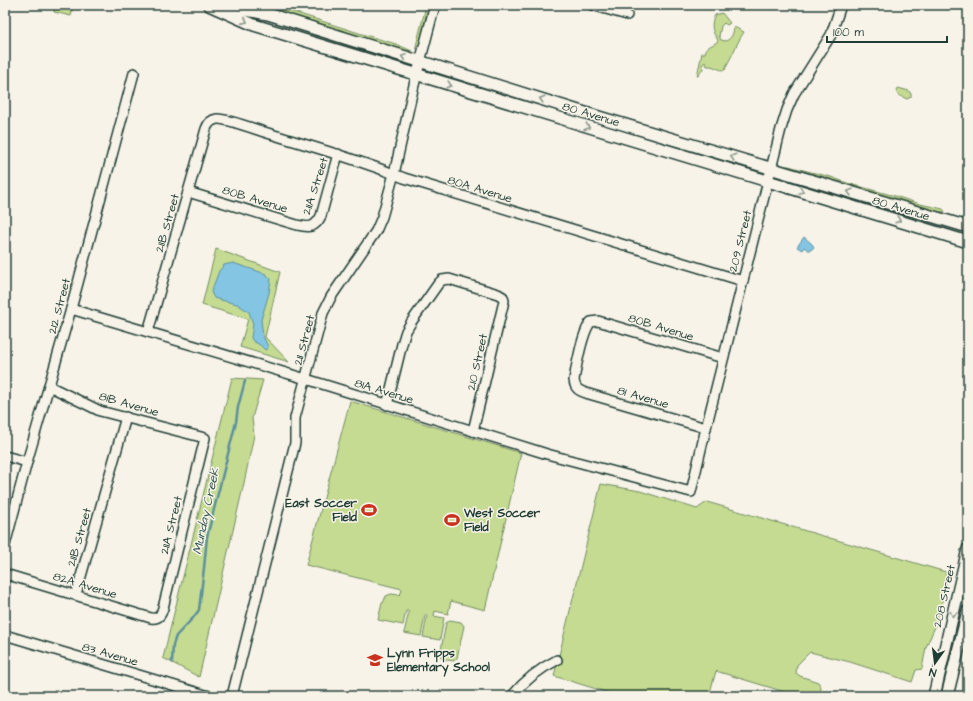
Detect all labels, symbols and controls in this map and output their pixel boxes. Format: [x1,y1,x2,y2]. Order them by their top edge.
one-way arrow [240,16,248,24]
scale bar [827,18,947,44]
text: 100 m [833,24,864,41]
one-way arrow [401,53,408,62]
one-way arrow [445,80,452,89]
one-way arrow [539,95,546,104]
street label: 80 Avenue [560,98,622,131]
one-way arrow [583,122,590,131]
one-way arrow [730,153,737,162]
street label: 211A Street [298,155,333,217]
street label: 80A Avenue [445,172,515,208]
street label: 80B Avenue [220,181,290,218]
one-way arrow [797,186,804,195]
one-way arrow [847,188,854,197]
street label: 211B Street [151,192,184,254]
street label: 80 Avenue [870,192,932,225]
street label: 209 Street [725,208,756,274]
one-way arrow [894,215,901,224]
street label: 212 Street [44,276,75,336]
street label: 80B Avenue [626,309,696,346]
street label: 211 Street [290,313,319,367]
street label: 210 Street [463,332,492,392]
street label: 81A Avenue [352,374,416,409]
street label: 81 Avenue [615,382,671,413]
street label: 81B Avenue [97,388,161,421]
water label: Munday Creek [188,465,225,556]
street label: 211A Street [156,494,187,556]
place label: East Soccer Field [285,495,358,526]
sports icon: East Soccer Field [360,501,378,519]
place label: West Soccer Field [463,505,541,536]
street label: 211B Street [63,506,96,568]
sports icon: West Soccer Field [443,511,461,529]
street label: 208 Street [929,563,960,629]
street label: 82A Avenue [51,568,119,603]
one-way arrow [949,610,958,617]
street label: 83 Avenue [80,638,140,671]
north arrow [915,643,955,683]
place label: Lynn Fripps Elementary School [387,645,490,677]
school or university icon: Lynn Fripps Elementary School [366,651,384,669]
text: N [927,664,938,680]

